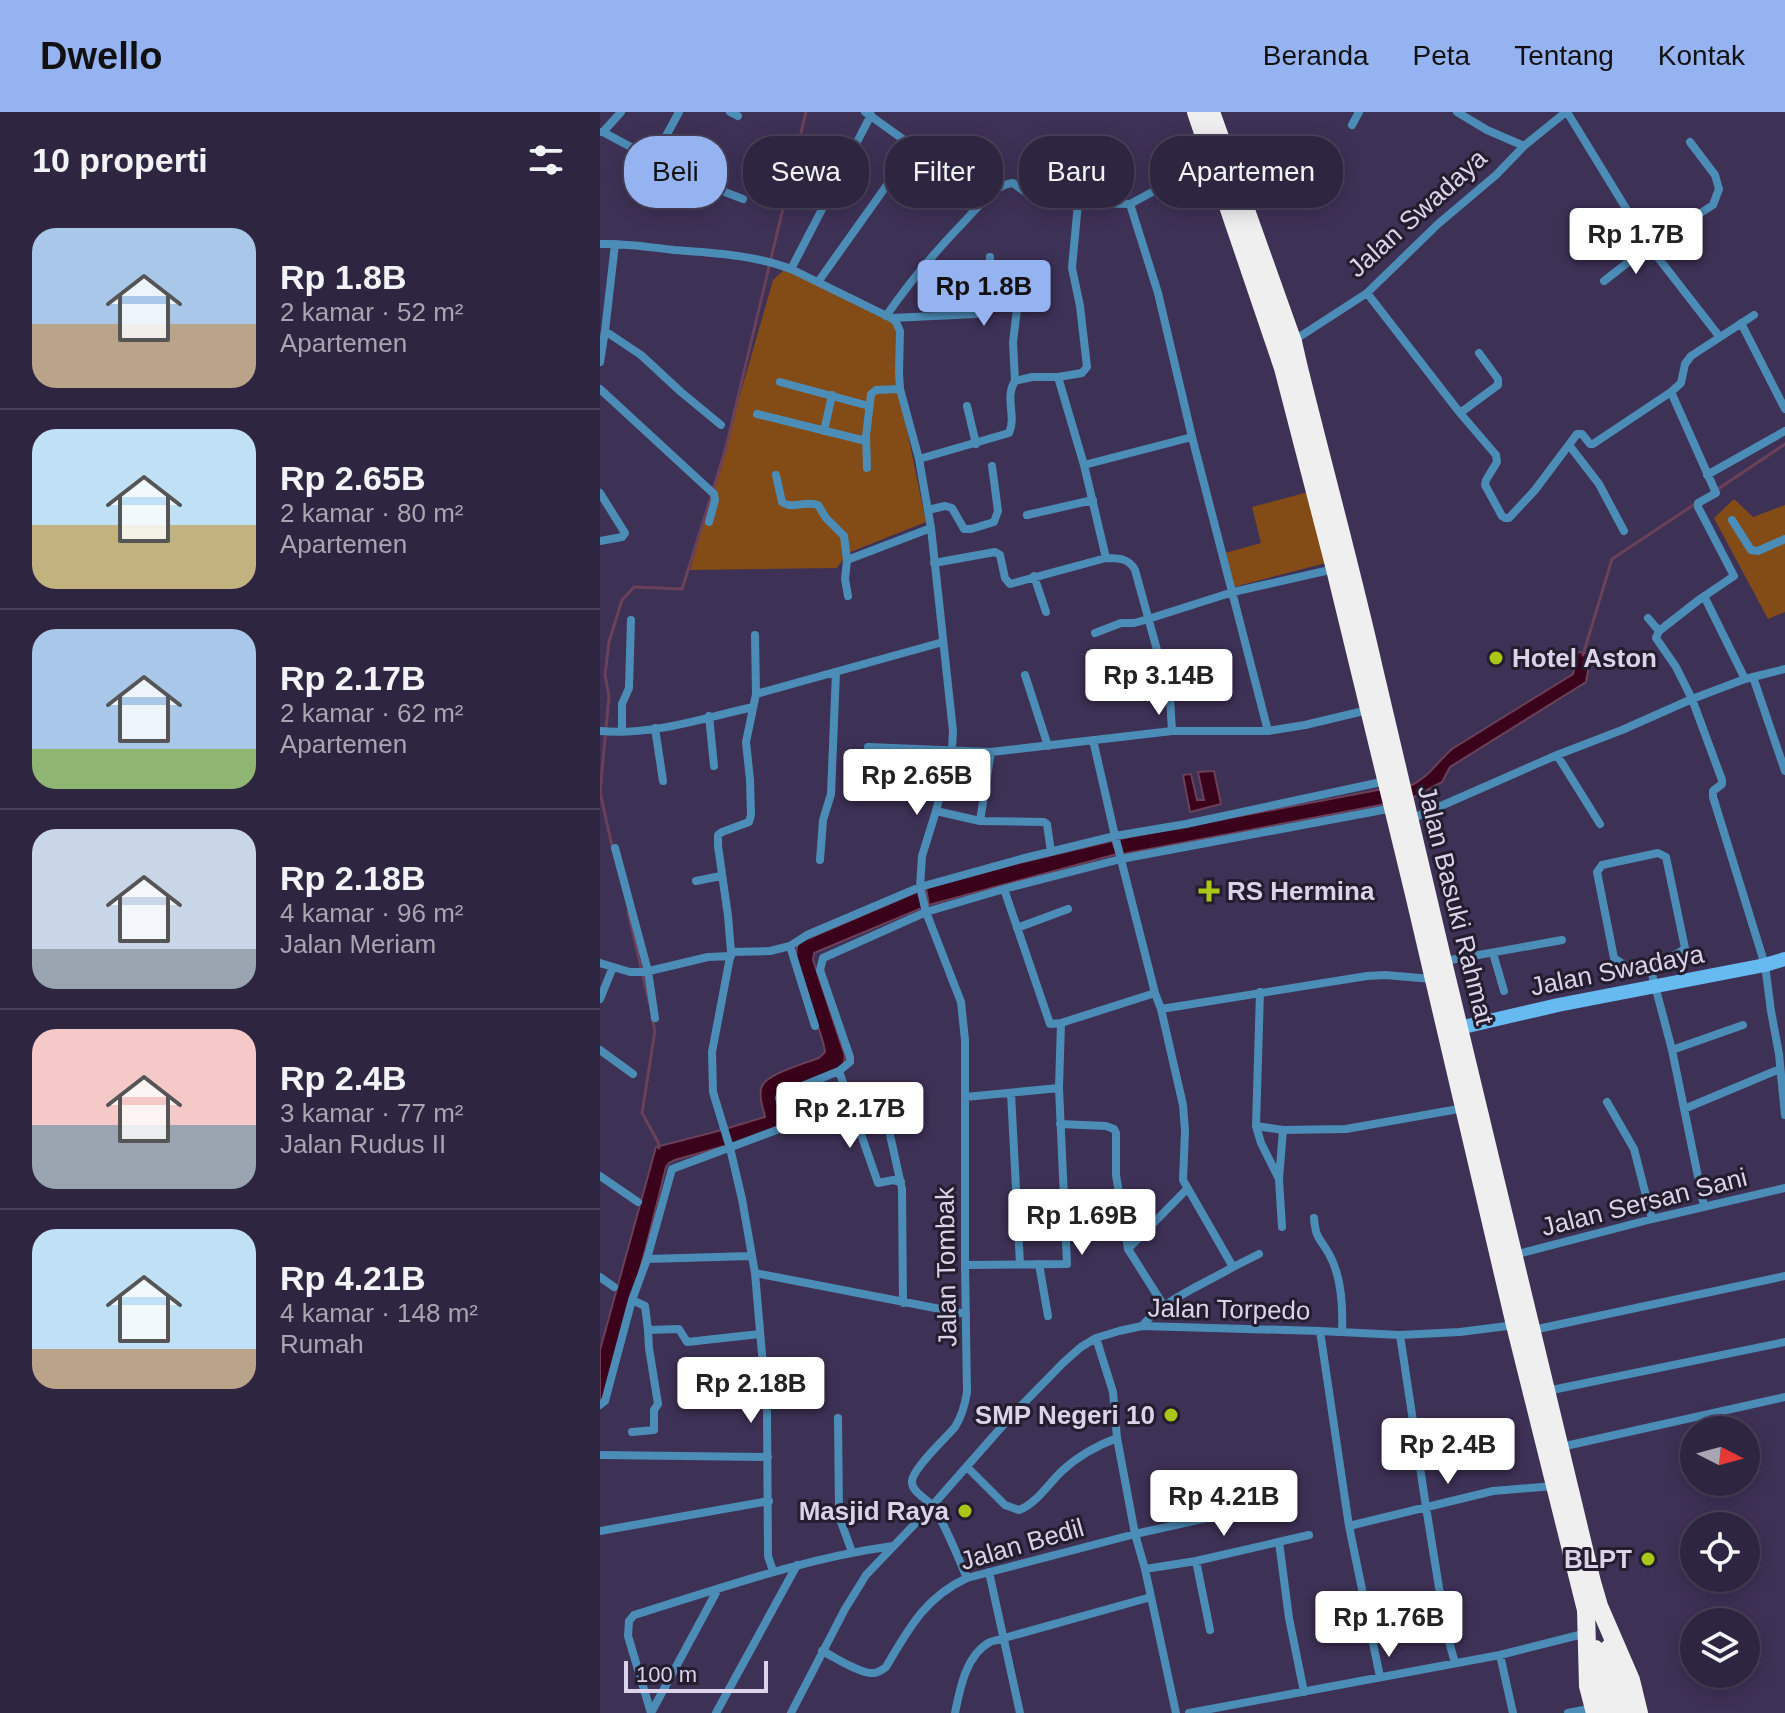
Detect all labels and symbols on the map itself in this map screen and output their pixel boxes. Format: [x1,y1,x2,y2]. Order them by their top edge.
street label: Jalan Swadaya [1341,142,1493,283]
pin: Rp 1.7B [1562,208,1710,276]
pin: Rp 1.8B [910,260,1058,328]
place label: Hotel Aston [1512,643,1657,673]
pin: Rp 3.14B [1076,649,1242,717]
marker: Hotel Aston [1487,649,1505,667]
pin: Rp 2.65B [834,749,1000,817]
street label: Jalan Basuki Rahmat [1412,782,1500,1029]
place label: RS Hermina [1227,876,1375,906]
marker: RS Hermina [1198,880,1220,902]
street label: Jalan Swadaya [1528,938,1707,1002]
pin: Rp 2.17B [767,1082,933,1150]
street label: Jalan Sersan Sani [1538,1162,1750,1242]
street label: Jalan Tombak [930,1186,962,1347]
pin: Rp 1.69B [999,1189,1165,1257]
street label: Jalan Torpedo [1147,1293,1311,1325]
pin: Rp 2.18B [668,1357,834,1425]
place label: SMP Negeri 10 [975,1400,1155,1430]
marker: SMP Negeri 10 [1162,1406,1180,1424]
north arrow [1680,1416,1760,1496]
pin: Rp 2.4B [1374,1418,1522,1486]
pin: Rp 4.21B [1141,1470,1307,1538]
place label: Masjid Raya [799,1496,950,1526]
marker: Masjid Raya [956,1502,974,1520]
street label: Jalan Bedil [957,1512,1087,1576]
place label: BLPT [1564,1544,1632,1574]
marker: BLPT [1639,1550,1657,1568]
pin: Rp 1.76B [1306,1591,1472,1659]
scale bar [624,1657,768,1693]

